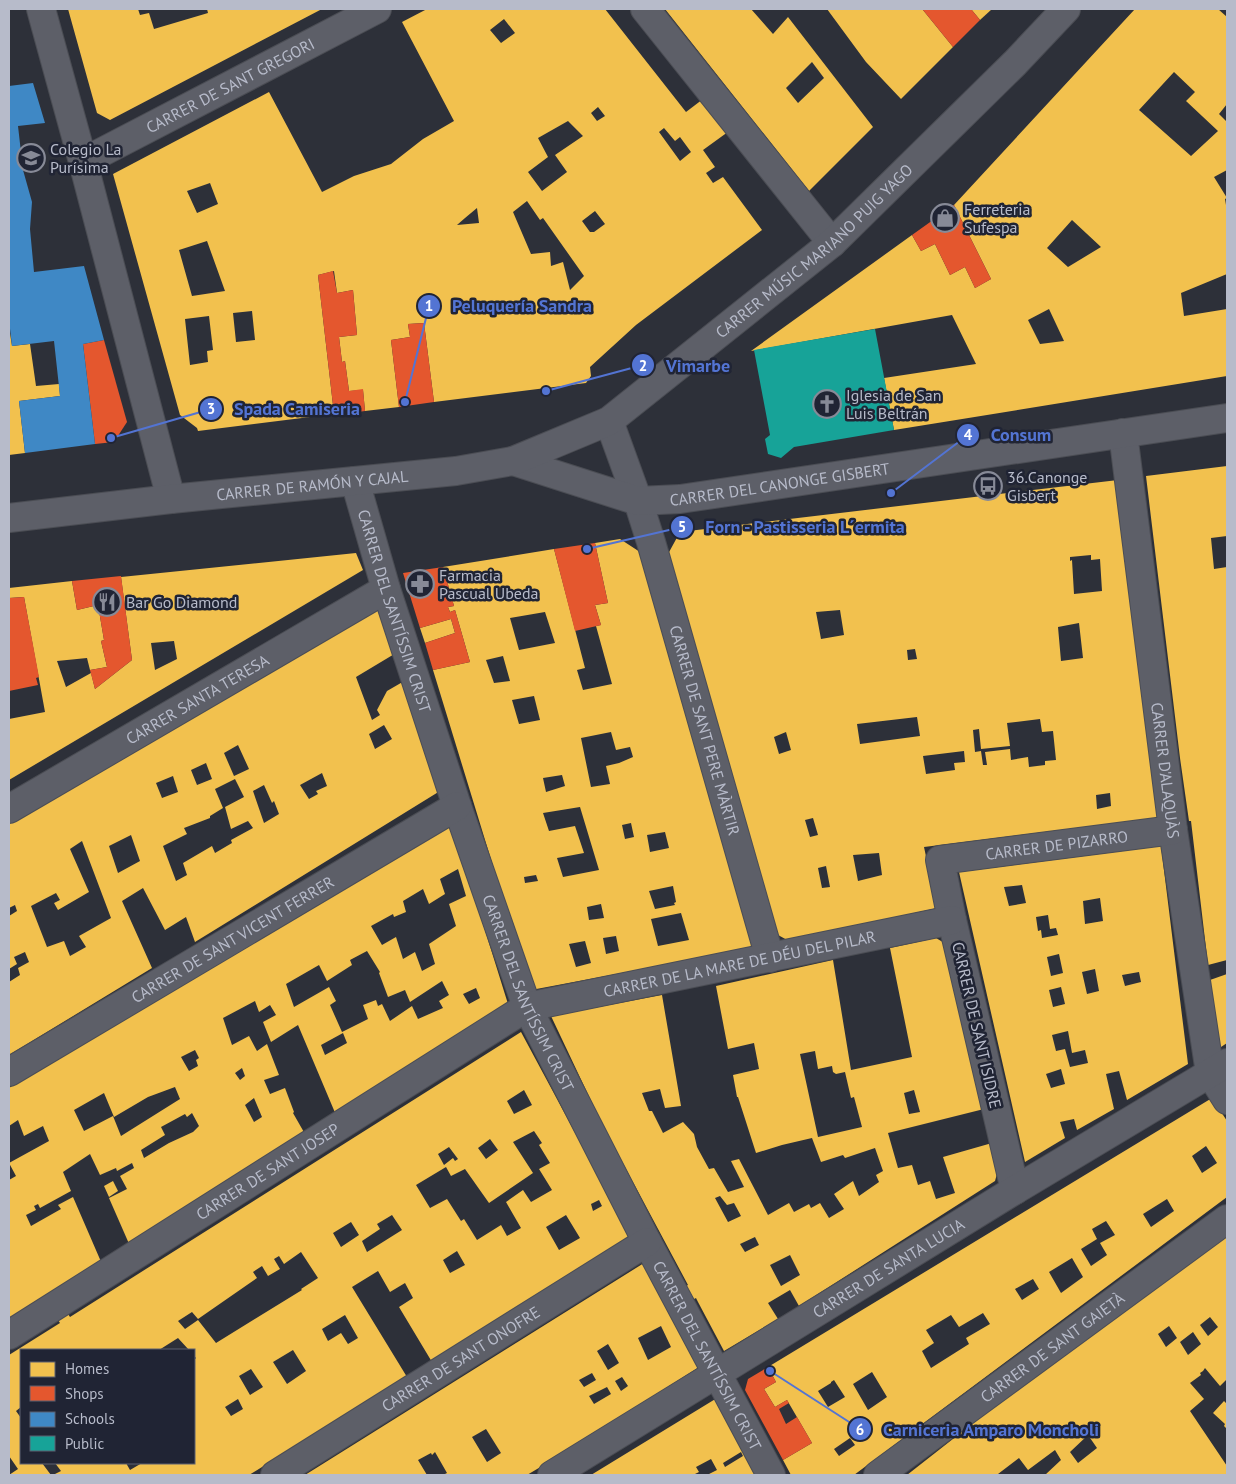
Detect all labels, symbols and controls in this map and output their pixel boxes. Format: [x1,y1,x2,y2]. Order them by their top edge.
street label: CARRER DE SANT GREGORI [143,33,318,137]
place label: Colegio La Purísima [50,139,121,177]
school or university icon: Colegio La Purísima [16,143,46,173]
street label: CARRER MÚSIC MARIANO PUIG YAGO [711,159,917,342]
place label: Ferreteria Sufespa [964,199,1030,237]
shop icon: Ferreteria Sufespa [930,203,960,233]
callout: Peluquería Sandra [416,289,602,322]
text: Peluquería Sandra [452,294,592,317]
text: 1 [425,296,433,315]
callout: Vimarbe [631,349,740,382]
text: Vimarbe [665,354,730,377]
text: 2 [639,356,647,375]
place label: Iglesia de San Luis Beltrán [846,385,941,423]
church icon: Iglesia de San Luis Beltrán [812,389,842,419]
callout: Spada Camiseria [199,393,370,426]
text: Spada Camiseria [234,397,360,420]
text: 3 [207,399,215,418]
callout: Consum [955,418,1061,451]
text: Consum [991,423,1051,446]
text: 4 [964,425,973,444]
street label: CARRER DEL CANONGE GISBERT [669,458,891,509]
street label: CARRER DE RAMÓN Y CAJAL [215,466,409,505]
place label: 36.Canonge Gisbert [1007,467,1087,505]
bus stop icon: 36.Canonge Gisbert [973,471,1003,501]
street label: CARRER DEL SANTÍSSIM CRIST [354,507,436,715]
callout: Forn - Pastisseria L´ermita [669,510,916,543]
text: Forn - Pastisseria L´ermita [705,515,905,538]
text: 5 [678,517,686,536]
place label: Farmacia Pascual Ubeda [439,565,539,603]
pharmacy icon: Farmacia Pascual Ubeda [405,569,435,599]
restaurant icon: Bar Go Diamond [92,587,122,617]
place label: Bar Go Diamond [126,592,237,612]
street label: CARRER DE SANT PERE MÀRTIR [665,623,744,838]
street label: CARRER SANTA TERESA [122,649,273,749]
street label: CARRER D'ALAQUÀS [1147,701,1184,840]
street label: CARRER DE PIZARRO [984,826,1129,864]
street label: CARRER DE SANT VICENT FERRER [128,871,338,1007]
street label: CARRER DEL SANTÍSSIM CRIST [479,892,578,1095]
street label: CARRER DE LA MARE DE DÉU DEL PILAR [602,926,877,1001]
street label: CARRER DE SANT ISIDRE [948,940,1006,1110]
street label: CARRER DE SANT JOSEP [192,1119,343,1224]
street label: CARRER DE SANTA LUCIA [809,1213,968,1322]
street label: CARRER DEL SANTÍSSIM CRIST [649,1257,766,1454]
street label: CARRER DE SANT GAIETÀ [976,1287,1129,1407]
street label: CARRER DE SANT ONOFRE [378,1302,544,1416]
legend [20,1349,195,1464]
text: Homes [65,1359,109,1378]
text: Shops [65,1384,104,1403]
text: Schools [65,1409,115,1428]
callout: Carniceria Amparo Moncholi [848,1413,1110,1446]
text: Carniceria Amparo Moncholi [883,1418,1099,1441]
text: 6 [856,1420,864,1439]
text: Public [65,1434,104,1453]

